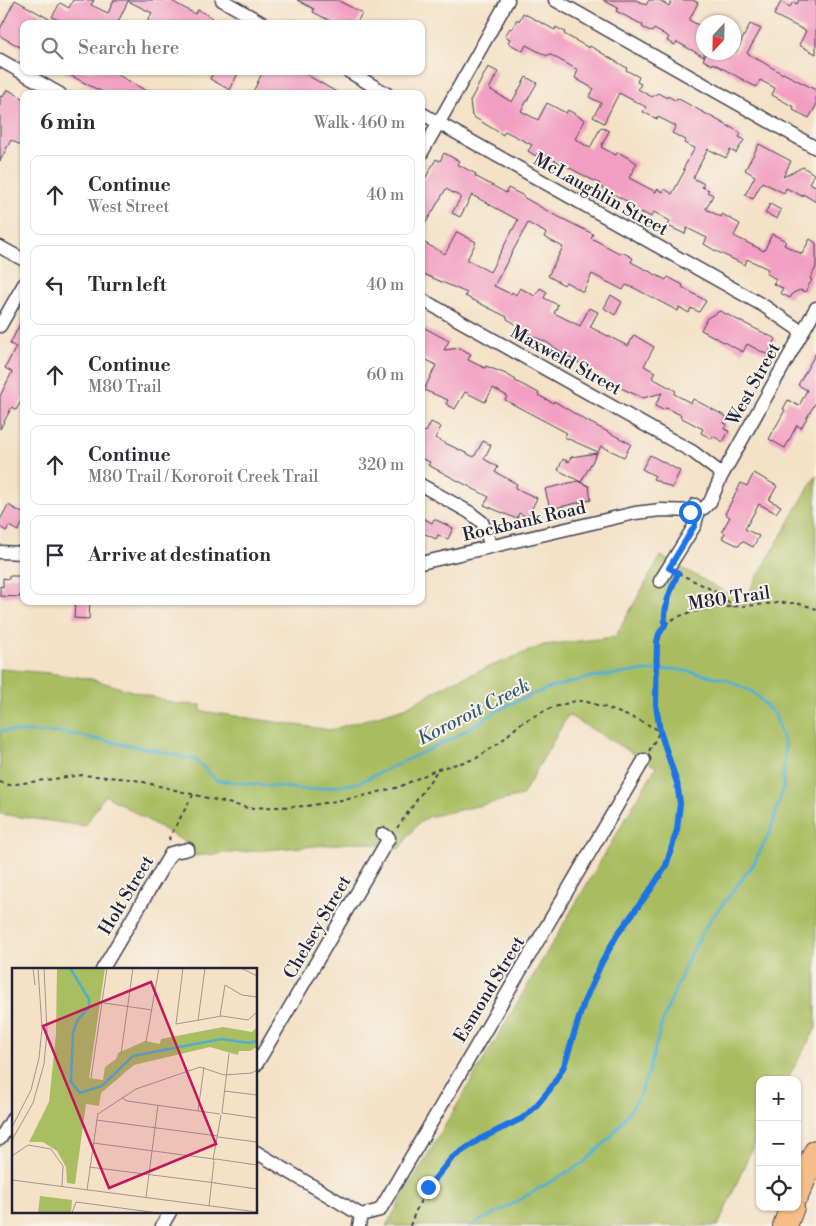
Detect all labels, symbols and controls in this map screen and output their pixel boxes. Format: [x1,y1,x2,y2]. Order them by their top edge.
north arrow [696,15,741,60]
search box [20,20,425,75]
icon: search [38,34,66,62]
text: Search here [78,36,179,60]
text: 6 min [40,110,95,136]
text: Walk · 460 m [314,113,405,133]
street label: McLaughlin Street [529,148,673,241]
text: Continue [88,173,171,197]
icon: ahead [41,181,69,209]
text: 40 m [367,185,404,205]
text: West Street [88,197,169,217]
icon: left [41,271,69,299]
text: Turn left [88,273,167,297]
text: 40 m [367,275,404,295]
street label: Maxweld Street [506,320,626,401]
street label: West Street [721,338,786,431]
text: Continue [88,353,171,377]
icon: ahead [41,361,69,389]
text: 60 m [366,365,404,385]
text: M80 Trail [88,377,161,397]
text: Continue [88,443,171,467]
icon: ahead [41,451,69,479]
text: 320 m [358,455,404,475]
text: M80 Trail / Kororoit Creek Trail [88,467,318,487]
street label: Rockbank Road [460,496,589,547]
route start [679,501,702,524]
icon: arrive [41,541,69,569]
text: Arrive at destination [88,543,271,567]
street label: M80 Trail [687,581,772,616]
water label: Kororoit Creek [413,673,534,751]
street label: Holt Street [94,851,159,939]
street label: Chelsey Street [279,871,357,983]
street label: Esmond Street [449,931,530,1047]
inset map [12,968,258,1214]
map controls [756,1076,801,1211]
button: + [756,1076,801,1121]
button: − [756,1121,801,1166]
button: locate [756,1166,801,1211]
route end [417,1176,440,1199]

